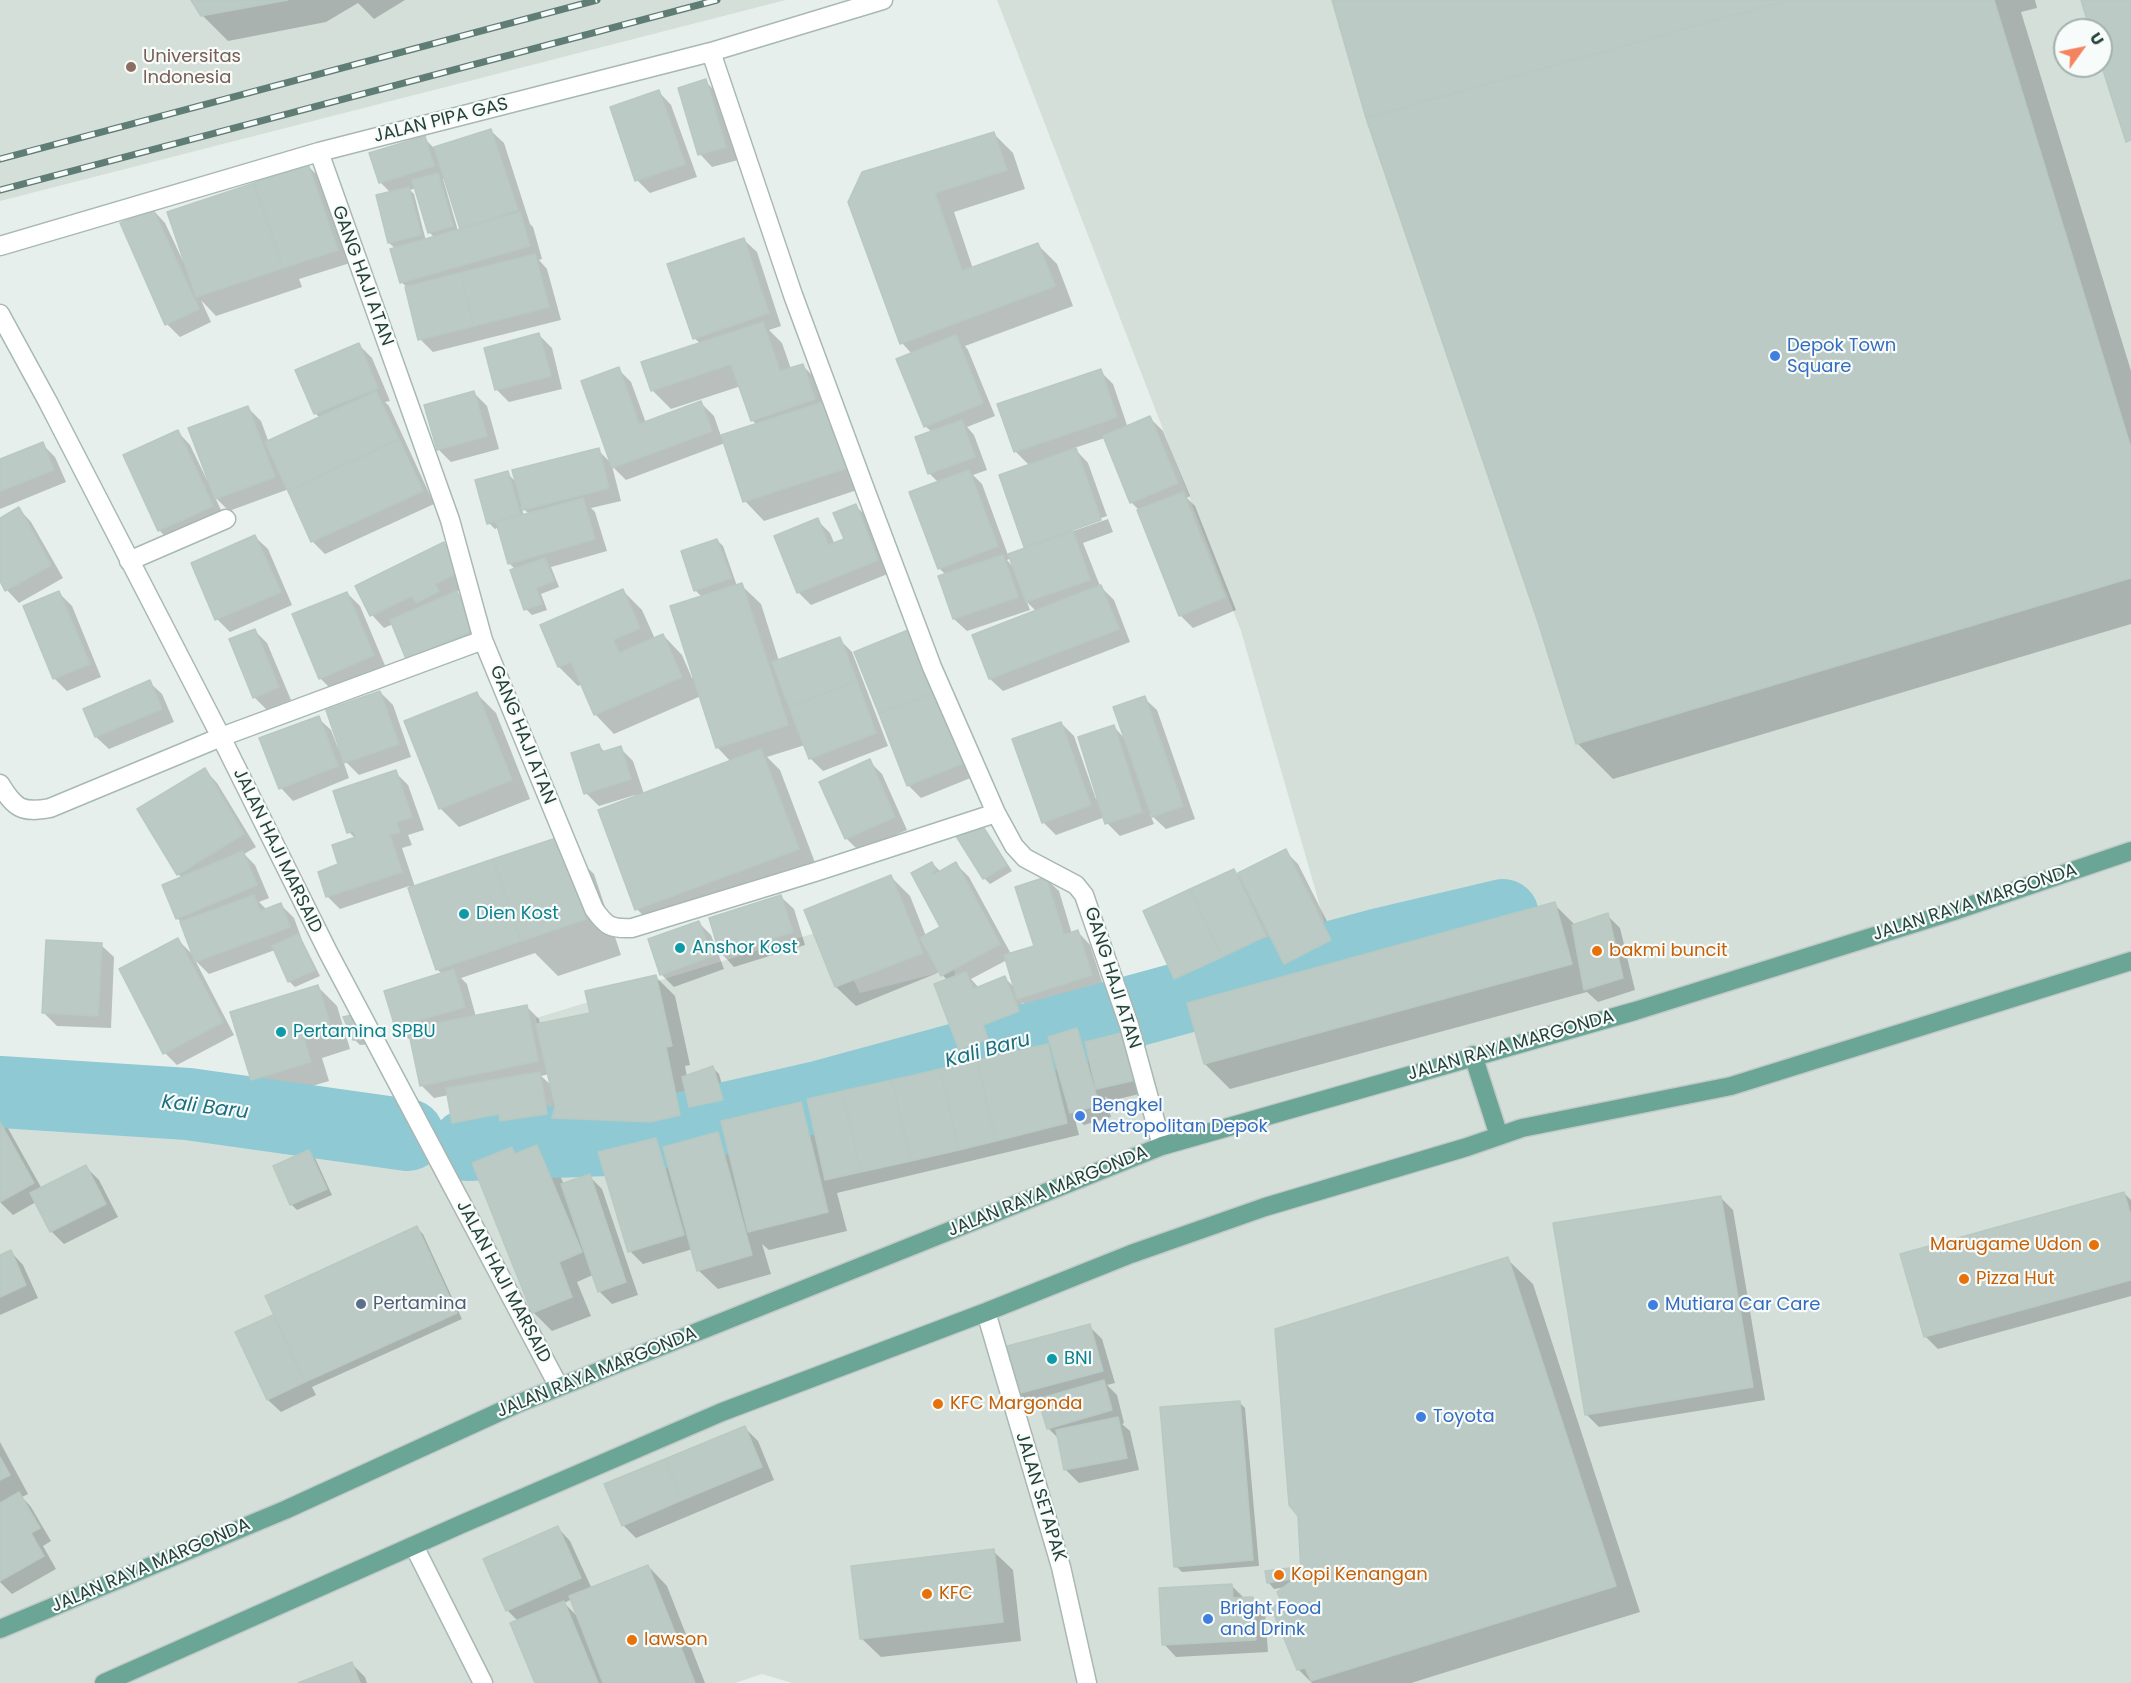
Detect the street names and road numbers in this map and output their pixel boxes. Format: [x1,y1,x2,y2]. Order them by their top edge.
street label: JALAN PIPA GAS [371,94,511,148]
street label: GANG HAJI ATAN [327,203,397,349]
street label: GANG HAJI ATAN [484,663,560,807]
street label: JALAN HAJI MARSAID [228,765,326,937]
street label: JALAN RAYA MARGONDA [1870,860,2080,946]
street label: GANG HAJI ATAN [1079,904,1145,1052]
street label: JALAN RAYA MARGONDA [1405,1006,1617,1086]
street label: JALAN RAYA MARGONDA [945,1142,1151,1242]
street label: JALAN HAJI MARSAID [451,1197,555,1367]
street label: JALAN RAYA MARGONDA [494,1323,700,1423]
street label: JALAN SETAPAK [1010,1430,1070,1564]
street label: JALAN RAYA MARGONDA [48,1514,254,1618]

